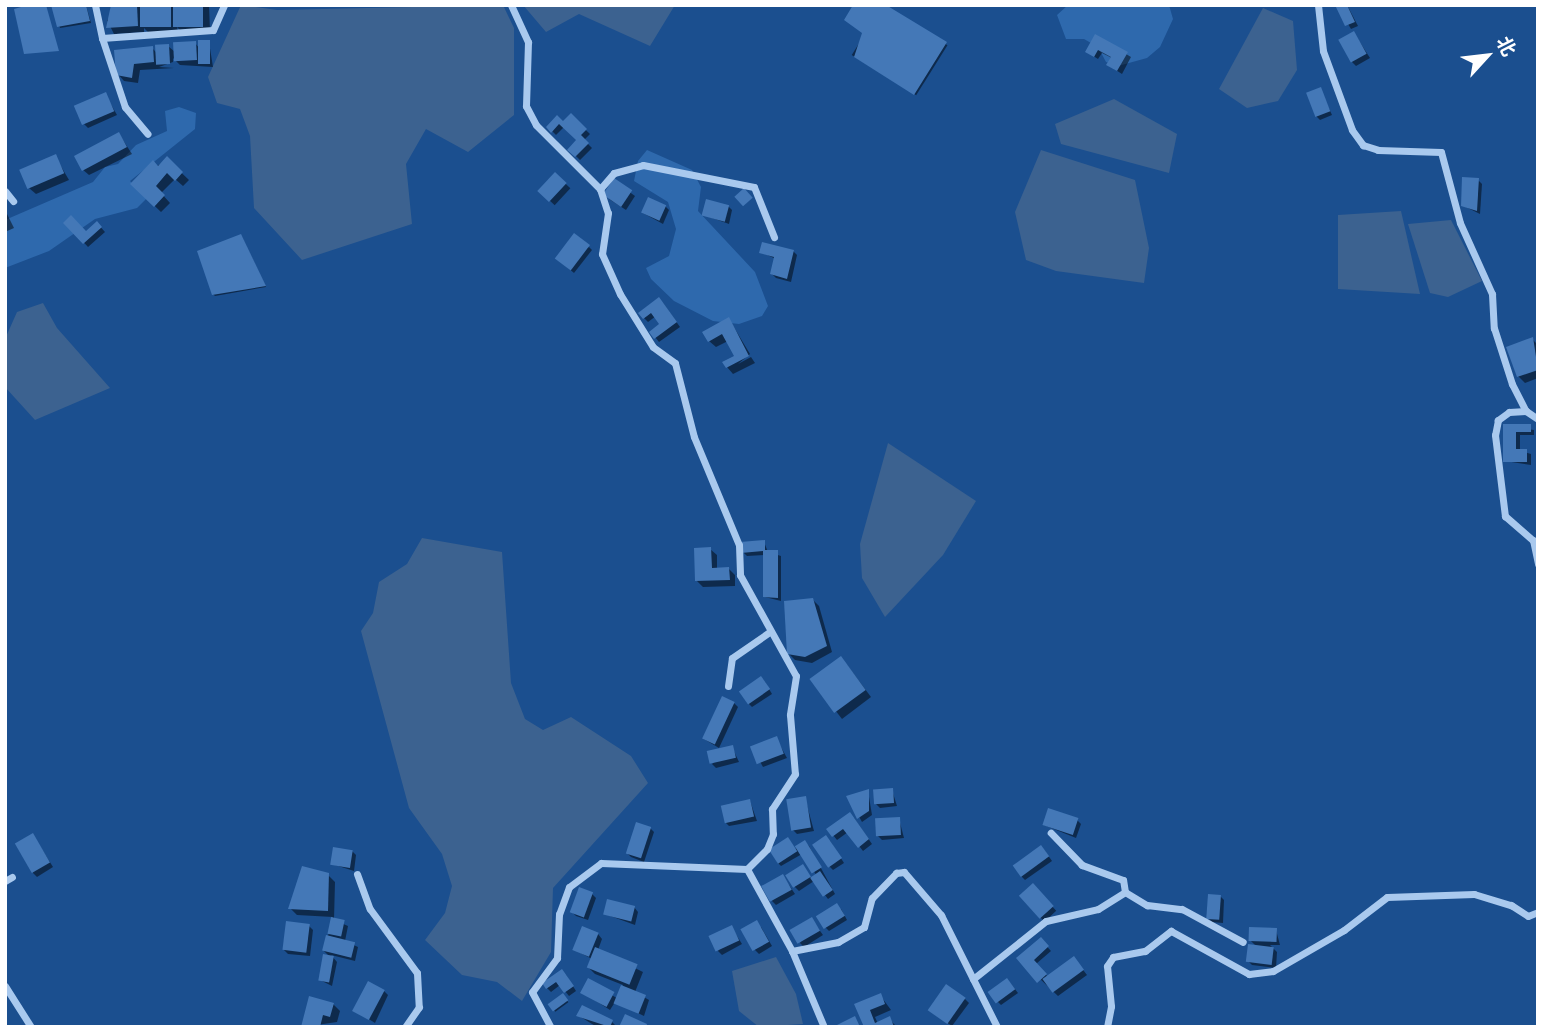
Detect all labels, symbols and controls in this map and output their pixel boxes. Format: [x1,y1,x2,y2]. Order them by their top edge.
north arrow [1452,21,1522,91]
text: 北 [1492,33,1520,59]

